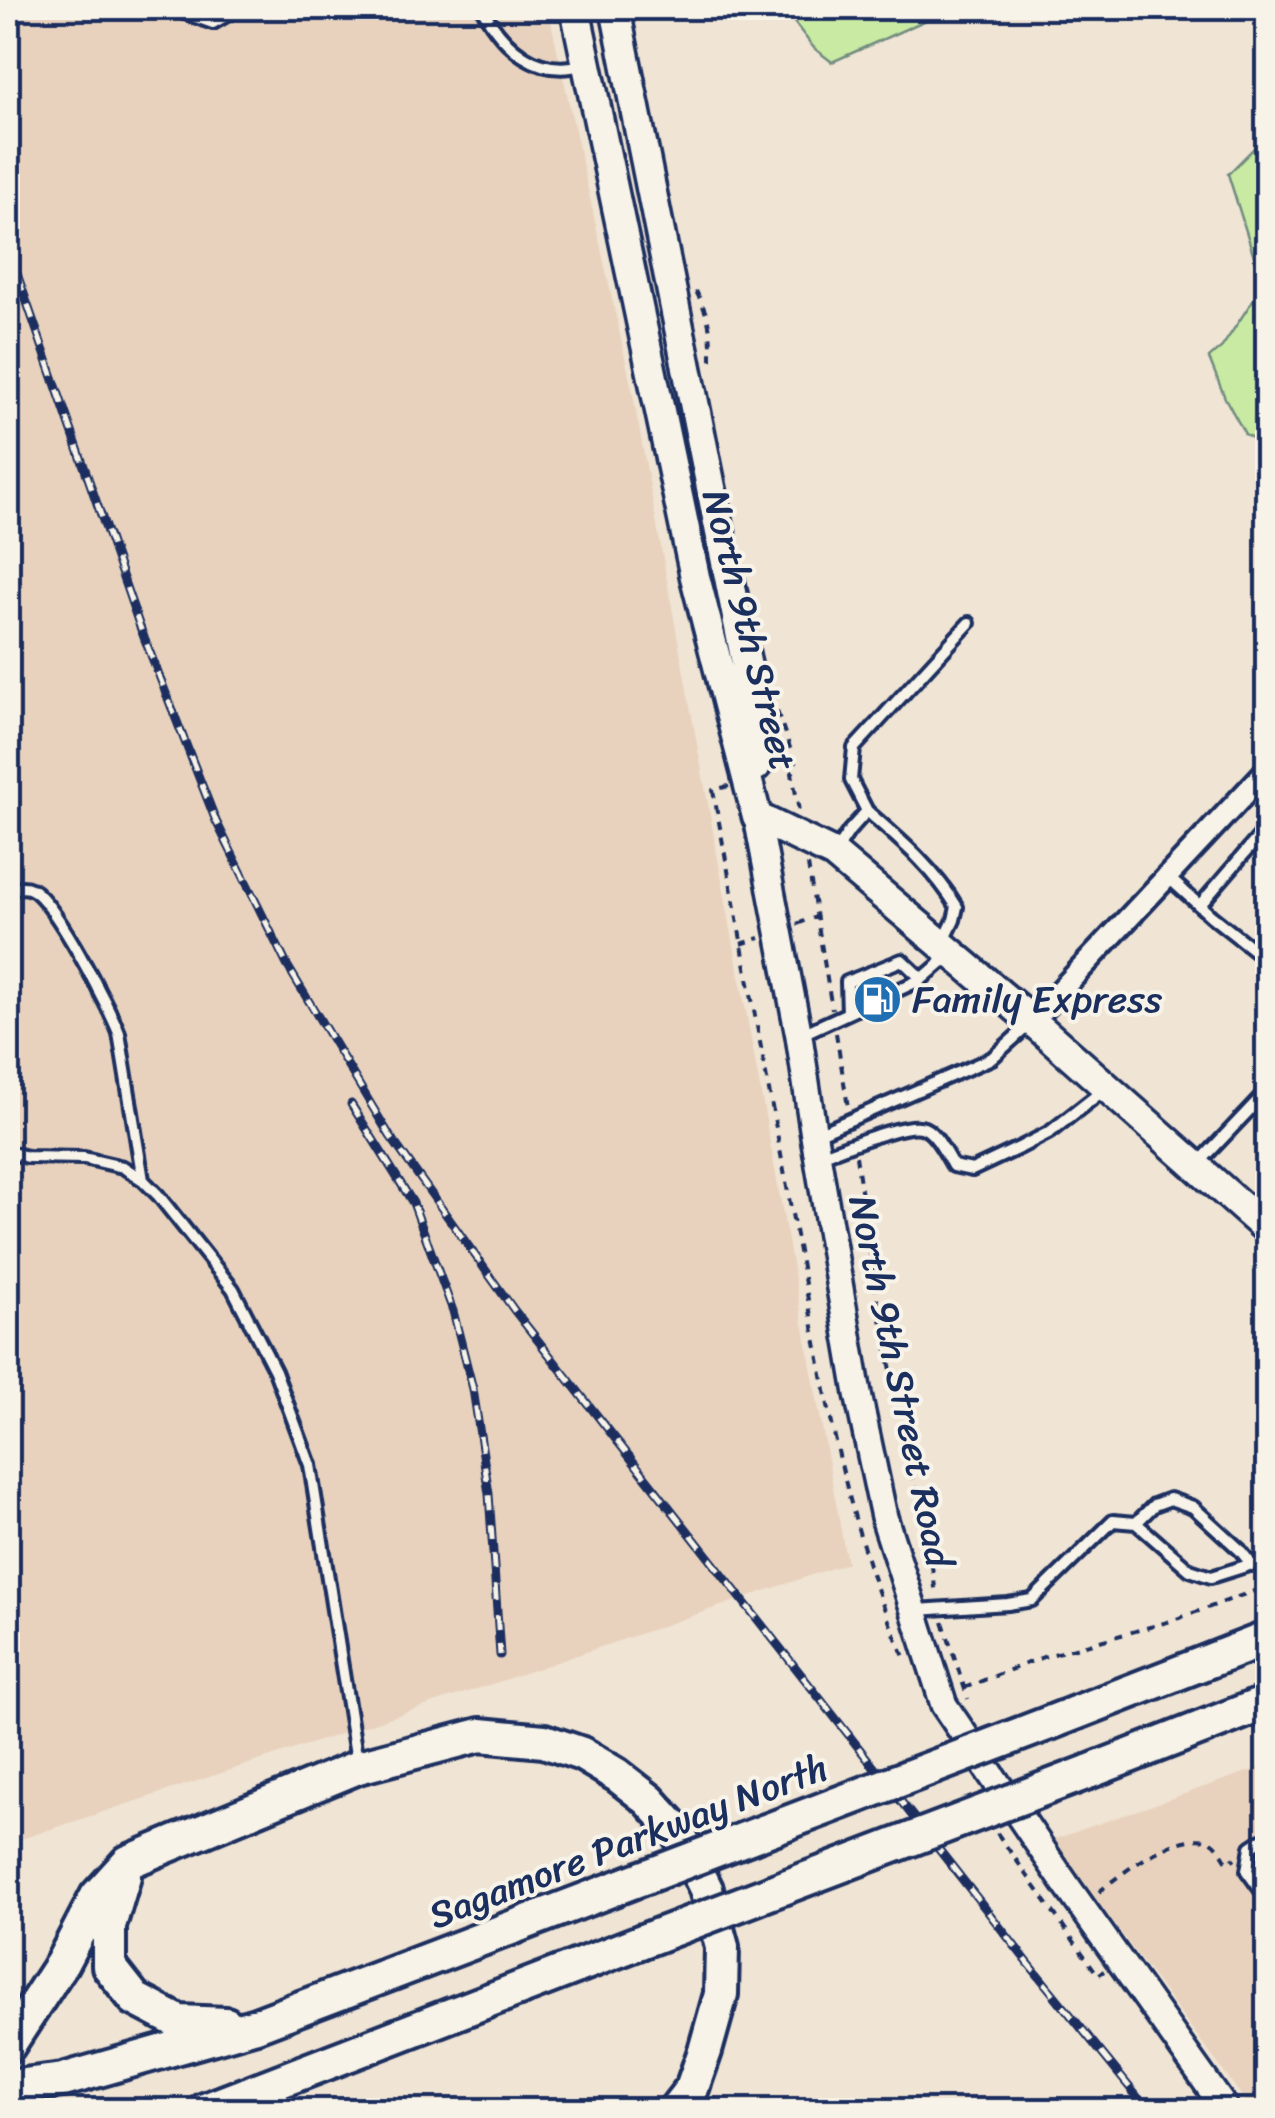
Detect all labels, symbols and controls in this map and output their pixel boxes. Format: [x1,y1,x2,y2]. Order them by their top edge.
street label: North 9th Street [682,482,817,778]
place label: Family Express [912,966,1163,1033]
fuel station icon: Family Express [851,973,903,1025]
street label: North 9th Street Road [828,1189,973,1576]
street label: Sagamore Parkway North [418,1734,838,1949]

